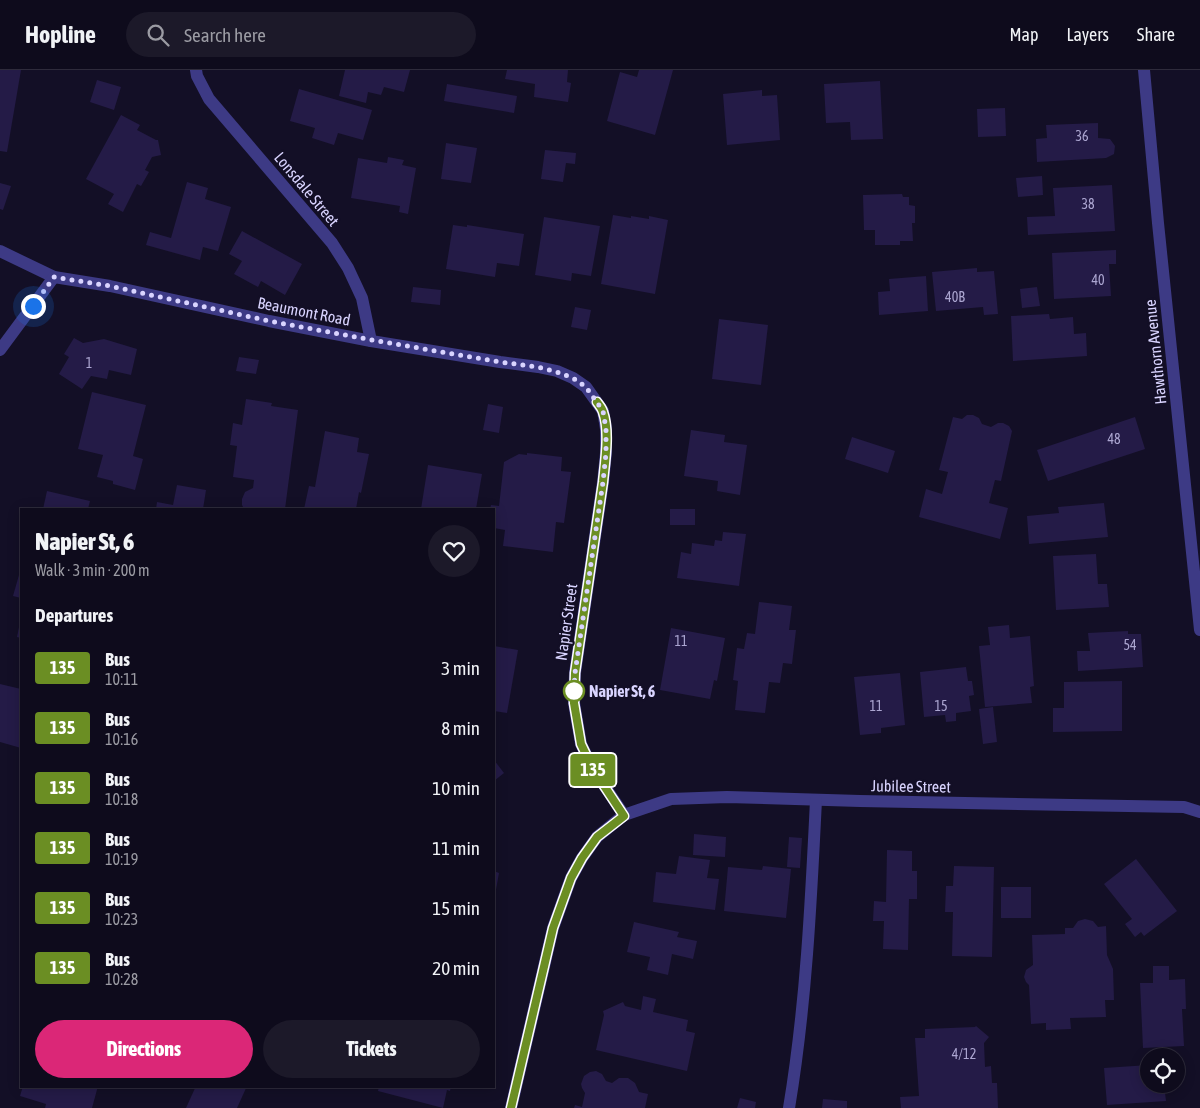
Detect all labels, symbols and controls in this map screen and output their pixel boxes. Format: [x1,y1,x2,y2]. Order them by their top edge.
search box [126,12,476,57]
text: Hopline [25,21,96,48]
icon: search [144,21,172,49]
text: Search here [184,24,266,46]
text: Map [1009,24,1038,45]
text: Layers [1066,24,1109,45]
text: Share [1137,24,1175,45]
house number: 36 [1075,128,1089,144]
street label: Lonsdale Street [271,148,343,230]
house number: 38 [1081,196,1095,212]
house number: 40 [1091,272,1105,288]
house number: 40B [945,289,965,305]
street label: Beaumont Road [256,293,352,329]
your location [21,294,46,319]
street label: Hawthorn Avenue [1141,299,1169,405]
house number: 1 [86,355,92,371]
house number: 48 [1107,431,1121,447]
button: heart [428,525,480,577]
text: Napier St, 6 [35,528,134,555]
text: Walk · 3 min · 200 m [35,561,149,579]
street label: Napier Street [552,582,581,662]
text: Departures [35,604,113,626]
house number: 11 [674,633,688,649]
house number: 54 [1123,637,1137,653]
text: Bus [105,648,130,670]
text: 135 [50,657,75,678]
text: 3 min [441,657,480,679]
text: 10:11 [105,670,138,688]
marker: Napier St, 6 [563,680,585,702]
place label: Napier St, 6 [589,682,656,700]
house number: 11 [869,698,883,714]
house number: 15 [934,698,948,714]
text: Bus [105,708,130,730]
text: 135 [50,717,75,738]
text: 8 min [441,717,480,739]
text: 10:16 [105,730,138,748]
line badge: 135 [564,754,622,786]
text: 135 [580,759,606,780]
text: Bus [105,768,130,790]
street label: Jubilee Street [871,776,952,796]
text: 135 [50,777,75,798]
text: 10 min [432,777,480,799]
text: 10:18 [105,790,138,808]
text: Bus [105,828,130,850]
text: 135 [50,837,75,858]
text: 11 min [432,837,480,859]
text: 10:19 [105,850,138,868]
text: Bus [105,888,130,910]
text: 135 [50,897,75,918]
text: 15 min [432,897,480,919]
text: 10:23 [105,910,138,928]
text: Bus [105,948,130,970]
text: 135 [50,957,75,978]
text: 20 min [432,957,480,979]
text: 10:28 [105,970,138,988]
button: Directions [35,1020,253,1078]
button: Tickets [263,1020,480,1078]
house number: 4/12 [952,1046,976,1062]
map controls [1140,1048,1185,1093]
button: locate [1140,1048,1185,1093]

